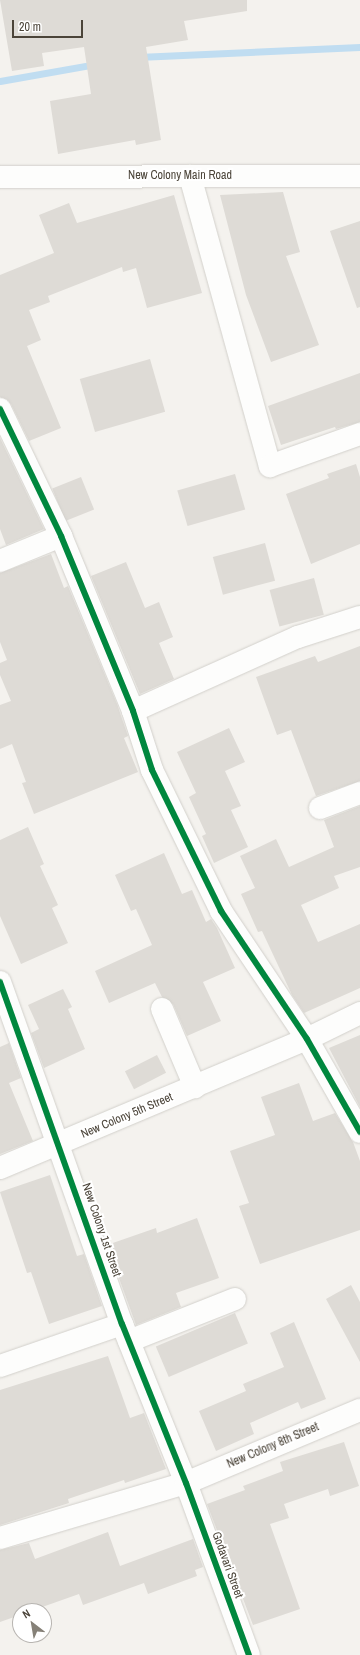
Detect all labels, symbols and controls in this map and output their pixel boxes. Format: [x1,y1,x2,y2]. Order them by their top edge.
scale bar [14,12,85,38]
text: 20 m [19,19,41,35]
street label: New Colony Main Road [128,169,232,183]
street label: New Colony 5th Street [79,1090,175,1142]
street label: New Colony 1st Street [78,1181,124,1279]
street label: New Colony 8th Street [225,1420,321,1472]
street label: Godavari Street [208,1530,246,1600]
north arrow [12,1603,52,1643]
text: N [20,1606,33,1621]

